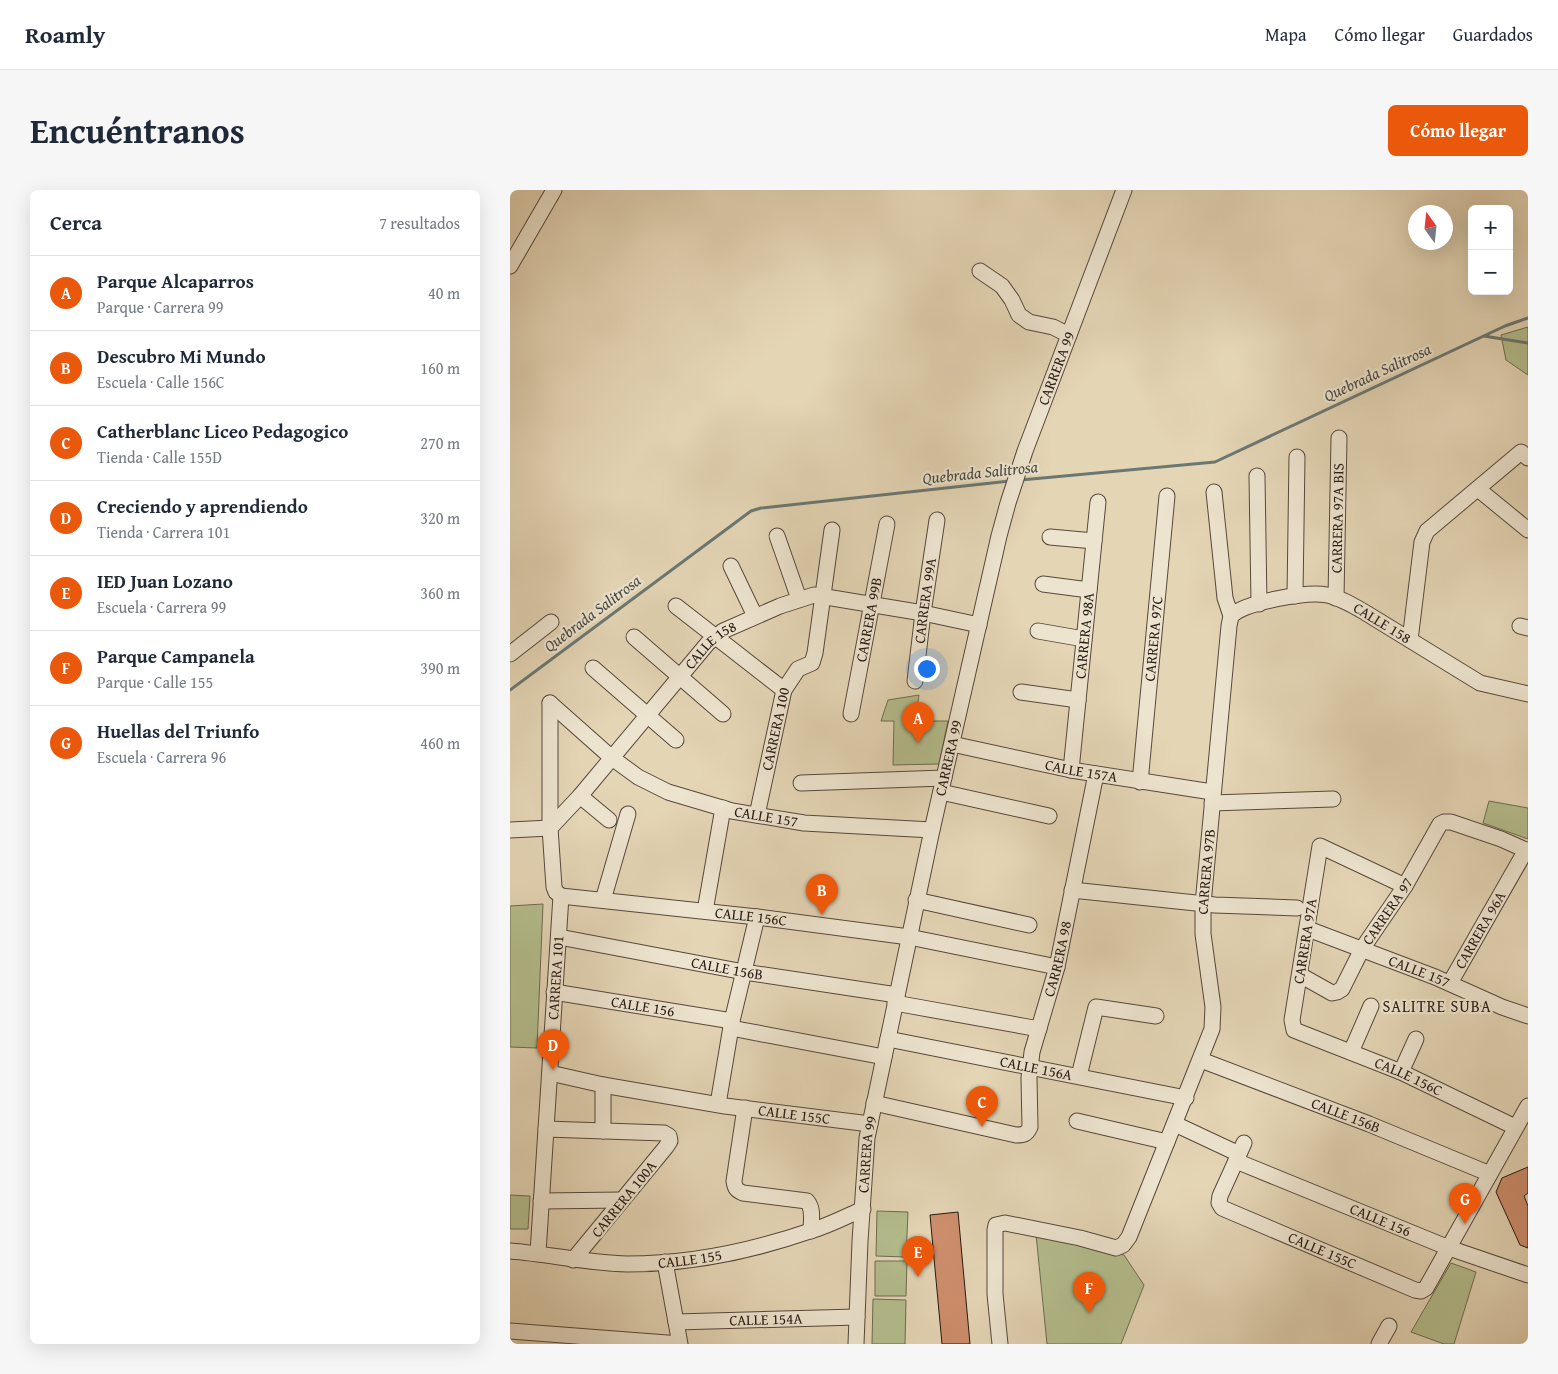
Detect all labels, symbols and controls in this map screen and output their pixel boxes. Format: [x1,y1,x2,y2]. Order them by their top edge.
text: Roamly [25,17,105,52]
text: Mapa [1265,21,1307,48]
text: Cómo llegar [1335,21,1425,48]
text: Guardados [1453,21,1533,48]
text: Encuéntranos [30,105,245,156]
button: Cómo llegar [1388,105,1528,156]
north arrow [1408,205,1453,250]
map controls [1468,205,1513,295]
button: + [1468,205,1513,250]
text: Cerca [50,207,102,238]
text: 7 resultados [379,211,460,235]
button: − [1468,250,1513,295]
text: Parque Alcaparros [97,267,254,295]
text: A [61,281,71,305]
text: 40 m [428,281,460,305]
text: Parque · Carrera 99 [97,295,223,319]
street label: CARRERA 99 [1032,328,1079,408]
water label: Quebrada Salitrosa [1319,336,1435,407]
text: Descubro Mi Mundo [97,342,266,370]
text: B [61,356,71,380]
text: 160 m [420,356,460,380]
text: Escuela · Calle 156C [97,370,225,394]
text: Catherblanc Liceo Pedagogico [97,417,348,445]
text: C [61,431,71,455]
text: 270 m [420,431,460,455]
text: Tienda · Calle 155D [97,445,222,469]
water label: Quebrada Salitrosa [921,454,1040,490]
street label: CARRERA 97A BIS [1325,463,1349,573]
text: Creciendo y aprendiendo [97,492,308,520]
text: D [61,506,71,530]
text: 320 m [420,506,460,530]
text: Tienda · Carrera 101 [97,520,230,544]
street label: CARRERA 99A [908,556,941,645]
text: IED Juan Lozano [97,567,233,595]
water label: Quebrada Salitrosa [538,568,646,657]
street label: CARRERA 99B [850,575,887,664]
text: E [62,581,70,605]
text: 360 m [420,581,460,605]
street label: CARRERA 98A [1069,592,1099,680]
text: Escuela · Carrera 99 [97,595,226,619]
street label: CARRERA 97C [1139,595,1168,682]
street label: CALLE 158 [1350,597,1415,648]
street label: CALLE 158 [679,616,739,674]
text: Parque Campanela [97,642,255,670]
text: F [62,656,70,680]
text: 390 m [420,656,460,680]
your location [914,656,940,682]
text: Parque · Calle 155 [97,670,213,694]
street label: CARRERA 100 [756,685,794,772]
pin: A [902,702,934,743]
text: Huellas del Triunfo [97,717,259,745]
street label: CARRERA 99 [929,718,967,798]
text: G [61,731,71,755]
text: 460 m [420,731,460,755]
text: Escuela · Carrera 96 [97,745,226,769]
street label: CALLE 157A [1043,754,1119,787]
street label: CALLE 157 [733,801,800,832]
street label: CARRERA 97B [1192,828,1220,915]
pin: B [806,874,838,915]
street label: CARRERA 97 [1357,874,1418,949]
street label: CARRERA 96A [1449,887,1510,972]
street label: CARRERA 97A [1287,897,1322,985]
street label: CALLE 156C [714,902,788,931]
street label: CARRERA 98 [1038,919,1076,999]
street label: CARRERA 101 [542,935,568,1020]
street label: CALLE 157 [1386,949,1453,992]
street label: CALLE 156B [689,951,764,985]
street label: CALLE 156 [610,990,676,1021]
district label: SALITRE SUBA [1382,994,1492,1018]
pin: D [537,1029,569,1070]
street label: CALLE 156A [998,1050,1074,1085]
street label: CALLE 156C [1372,1052,1446,1100]
pin: C [966,1086,998,1127]
street label: CALLE 156B [1308,1092,1384,1138]
street label: CALLE 155C [757,1099,832,1129]
street label: CARRERA 99 [852,1114,881,1193]
street label: CARRERA 100A [586,1156,661,1242]
pin: G [1449,1183,1481,1224]
street label: CALLE 156 [1347,1198,1414,1241]
street label: CALLE 155C [1285,1226,1360,1274]
pin: E [902,1236,934,1277]
street label: CALLE 155 [657,1244,723,1273]
pin: F [1073,1272,1105,1313]
street label: CALLE 154A [729,1308,803,1331]

